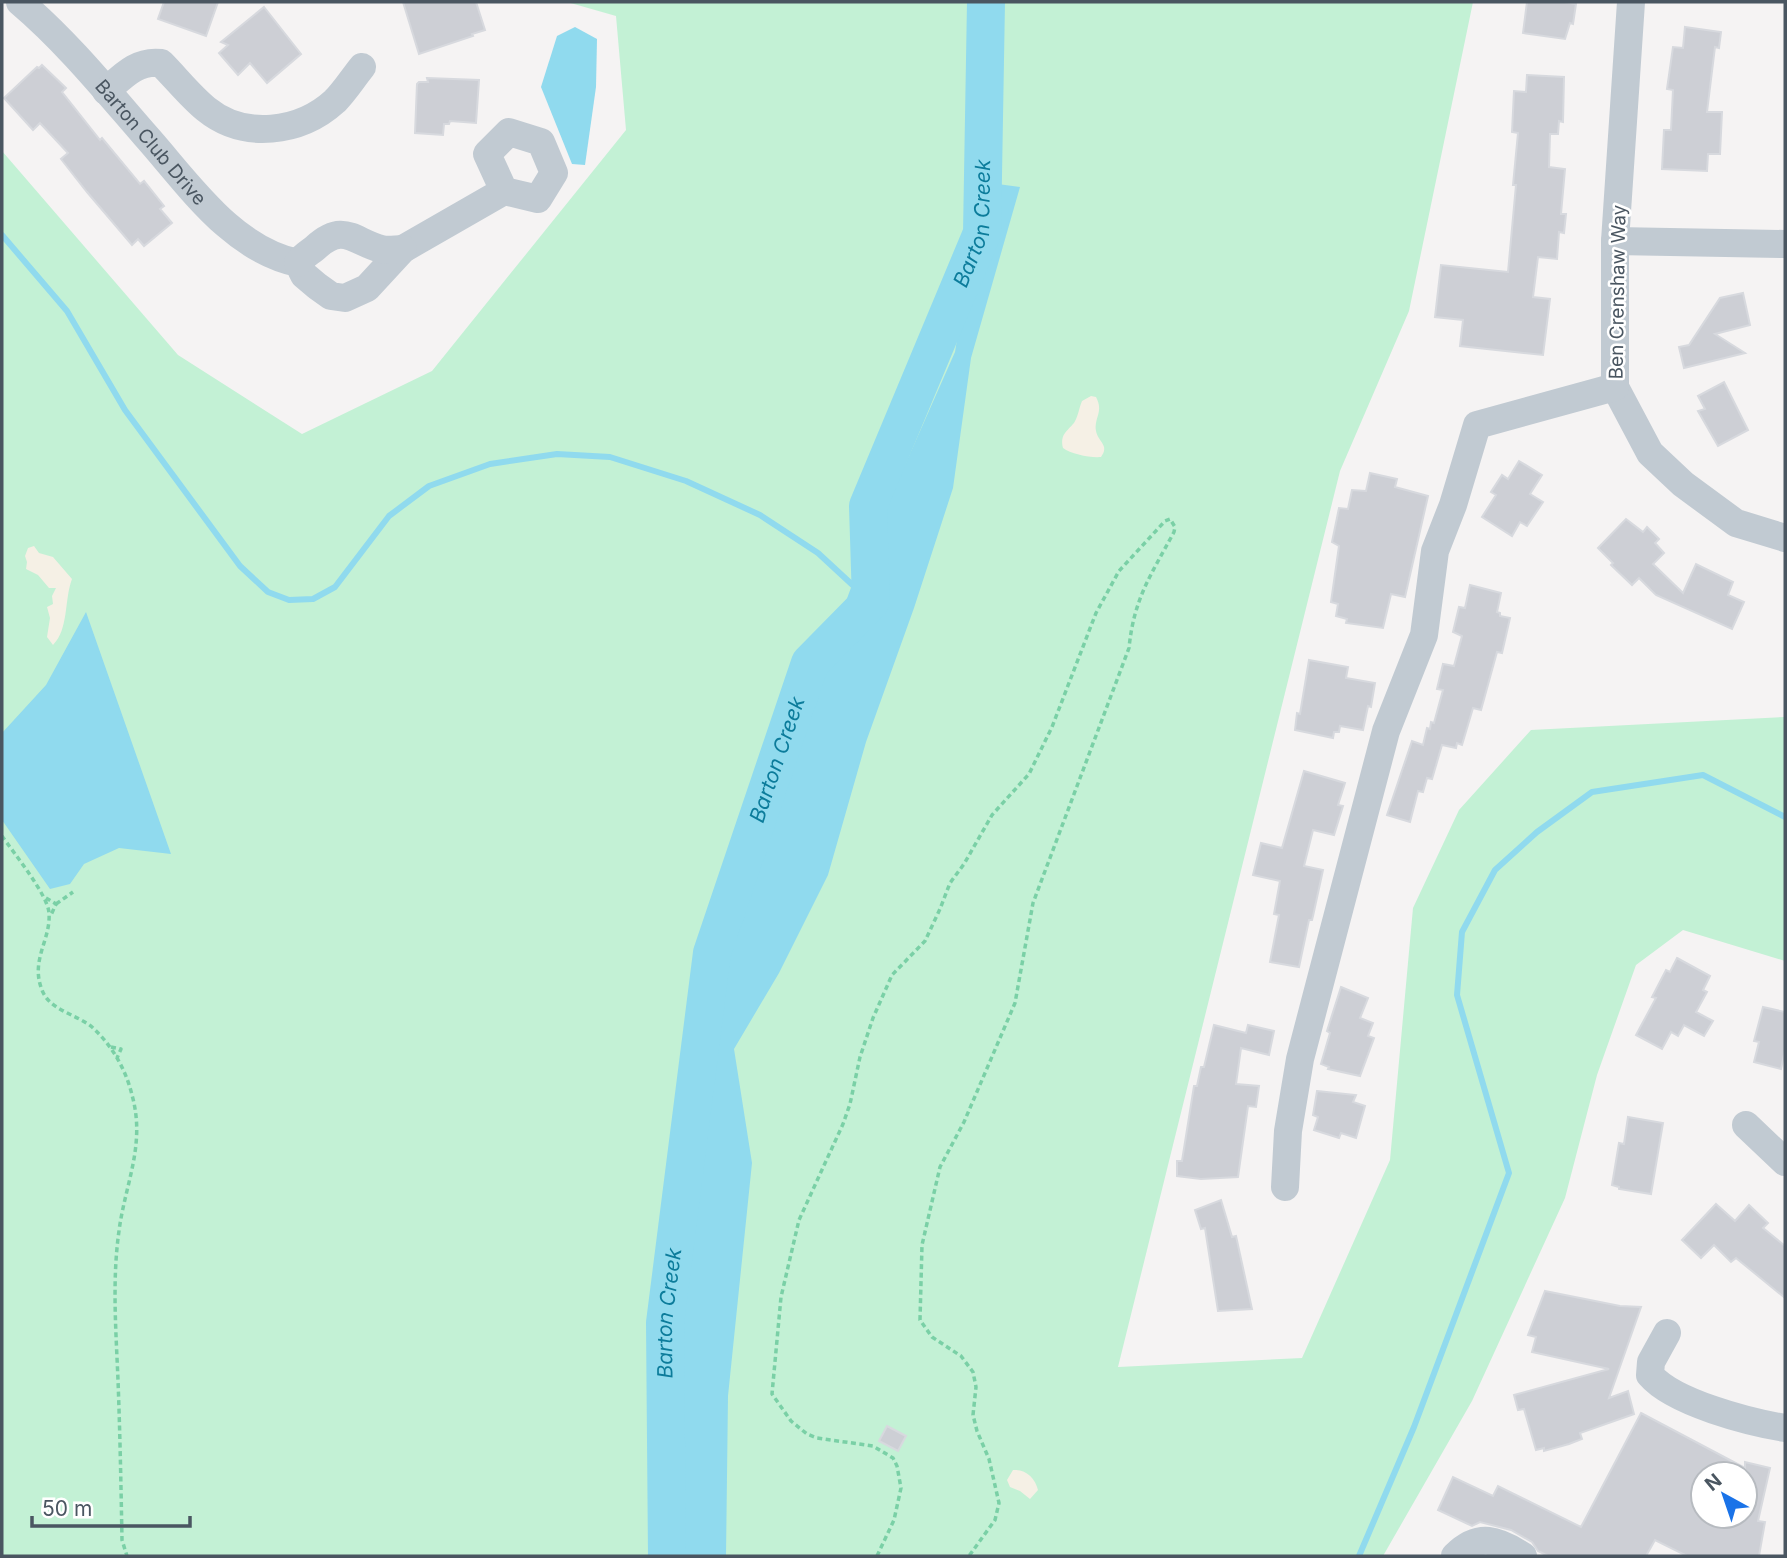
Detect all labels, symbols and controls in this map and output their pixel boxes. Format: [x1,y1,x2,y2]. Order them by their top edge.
street label: Barton Club Drive [90,75,211,210]
water label: Barton Creek [948,159,995,291]
street label: Ben Crenshaw Way [1604,204,1631,380]
water label: Barton Creek [744,693,810,826]
water label: Barton Creek [652,1246,686,1379]
north arrow [1689,1460,1759,1530]
text: N [1700,1469,1726,1496]
scale bar [32,1484,189,1528]
text: 50 m [42,1496,92,1521]

